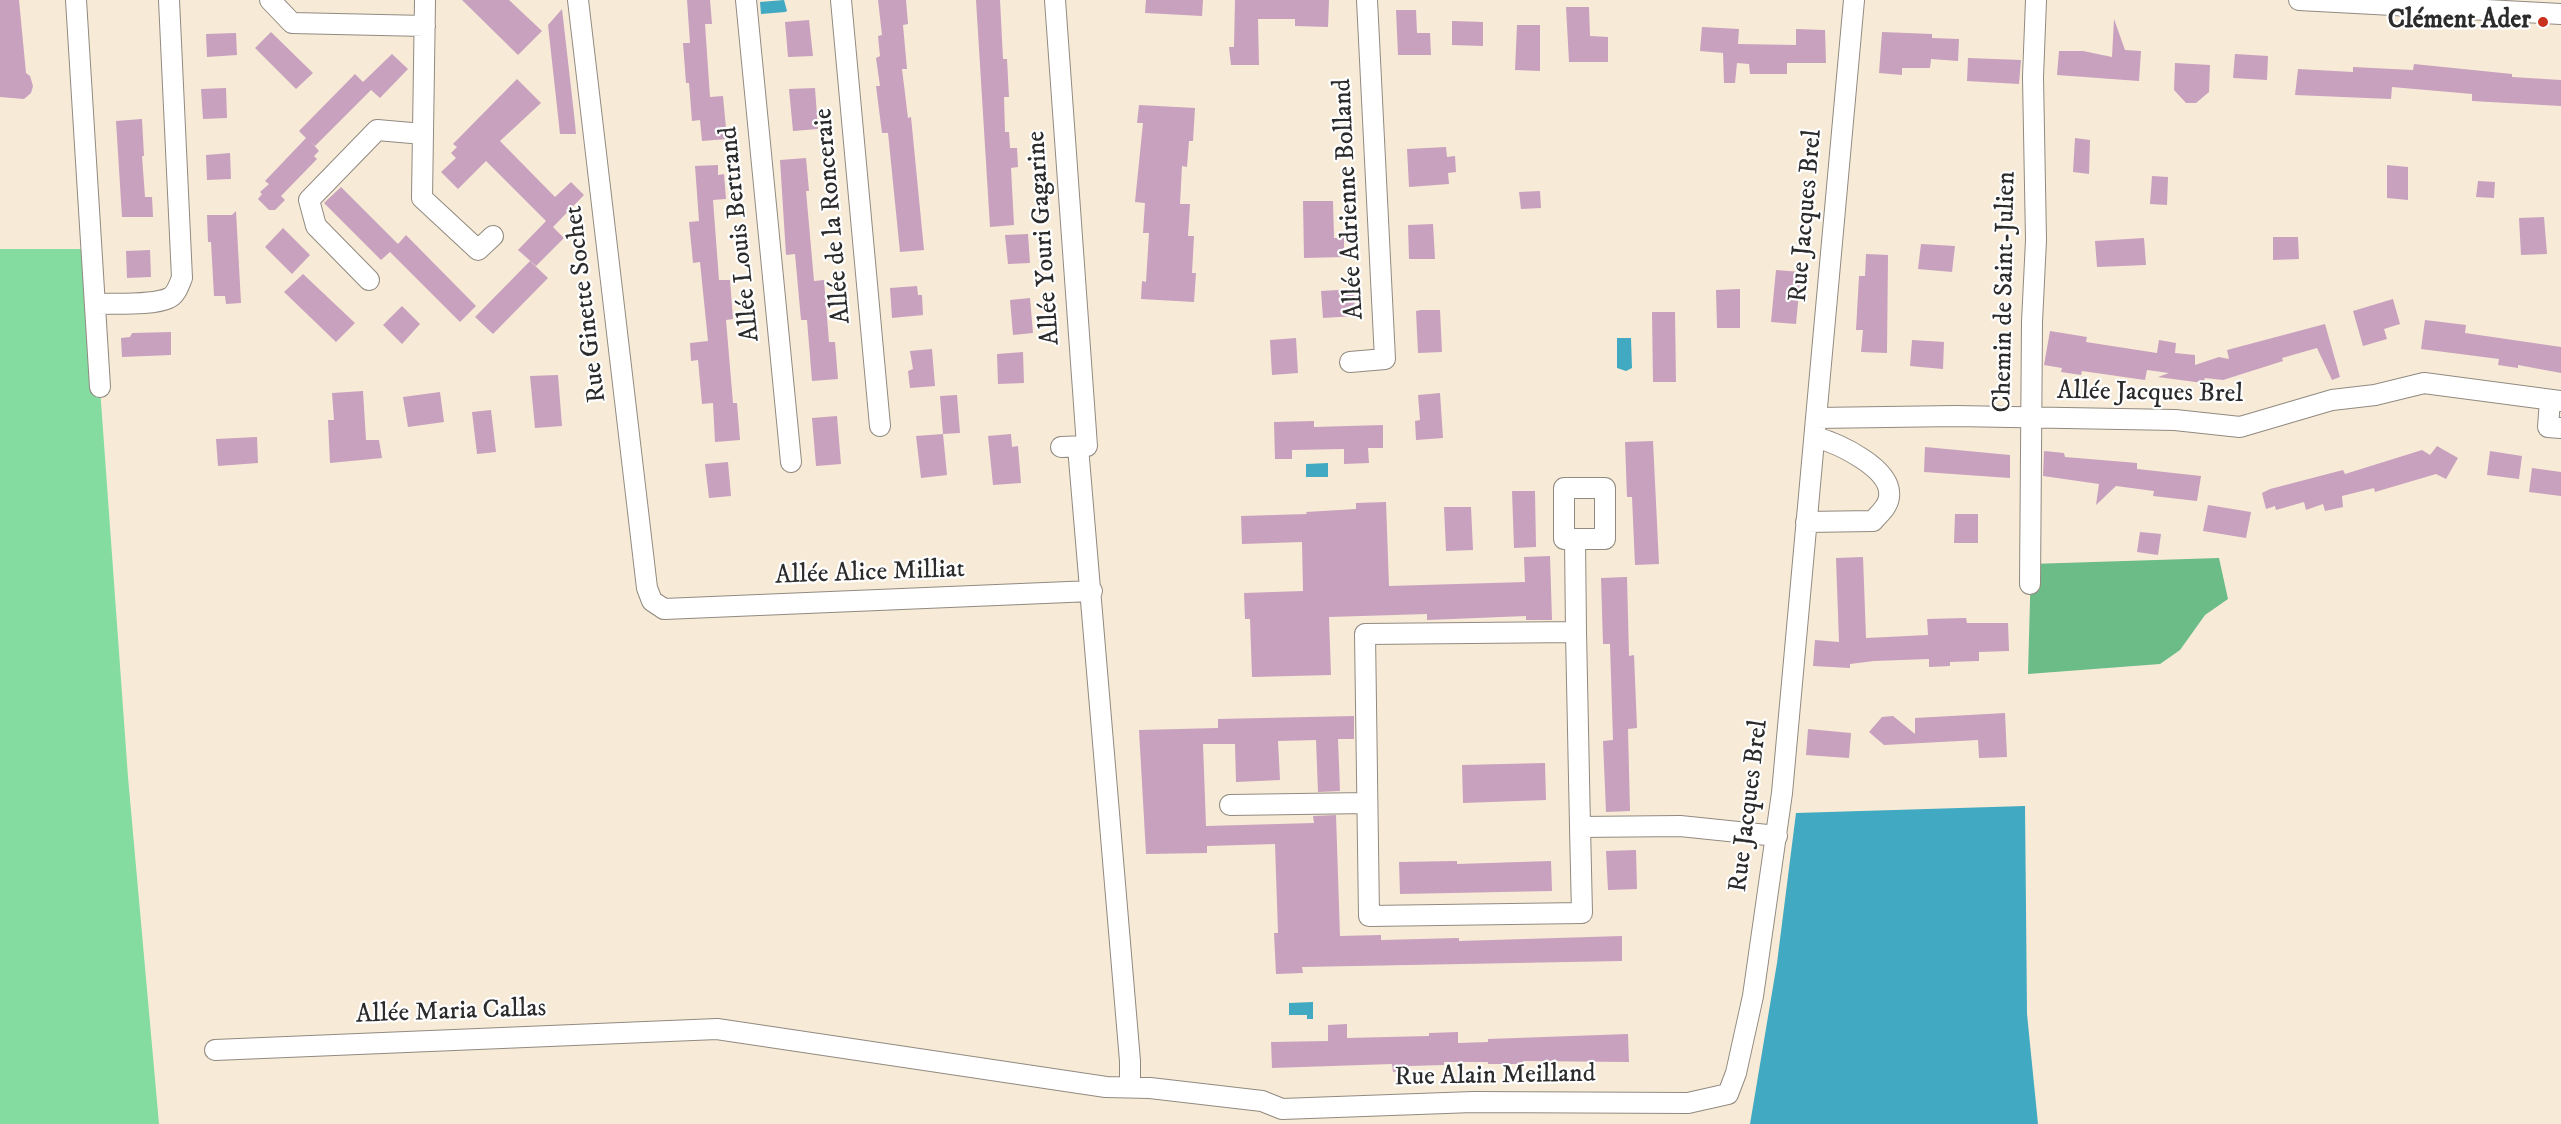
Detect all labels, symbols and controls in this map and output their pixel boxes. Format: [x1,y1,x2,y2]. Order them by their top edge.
place label: Clément Ader [2388,6,2531,38]
marker: Clément Ader [2536,15,2550,29]
street label: Allée Adrienne Bolland [1328,78,1372,320]
street label: Allée de la Ronceraie [809,107,859,325]
street label: Allée Louis Bertrand [714,125,768,343]
street label: Rue Jacques Brel [1784,128,1830,304]
street label: Allée Youri Gagarine [1022,130,1068,346]
street label: Chemin de Saint-Julien [1988,171,2024,413]
street label: Rue Ginette Sochet [559,204,615,404]
street label: Allée Jacques Brel [2057,377,2243,411]
street label: Allée Alice Milliat [775,555,965,593]
street label: Rue Jacques Brel [1724,718,1776,894]
street label: Allée Maria Callas [355,994,547,1032]
street label: Rue Alain Meilland [1394,1060,1596,1094]

